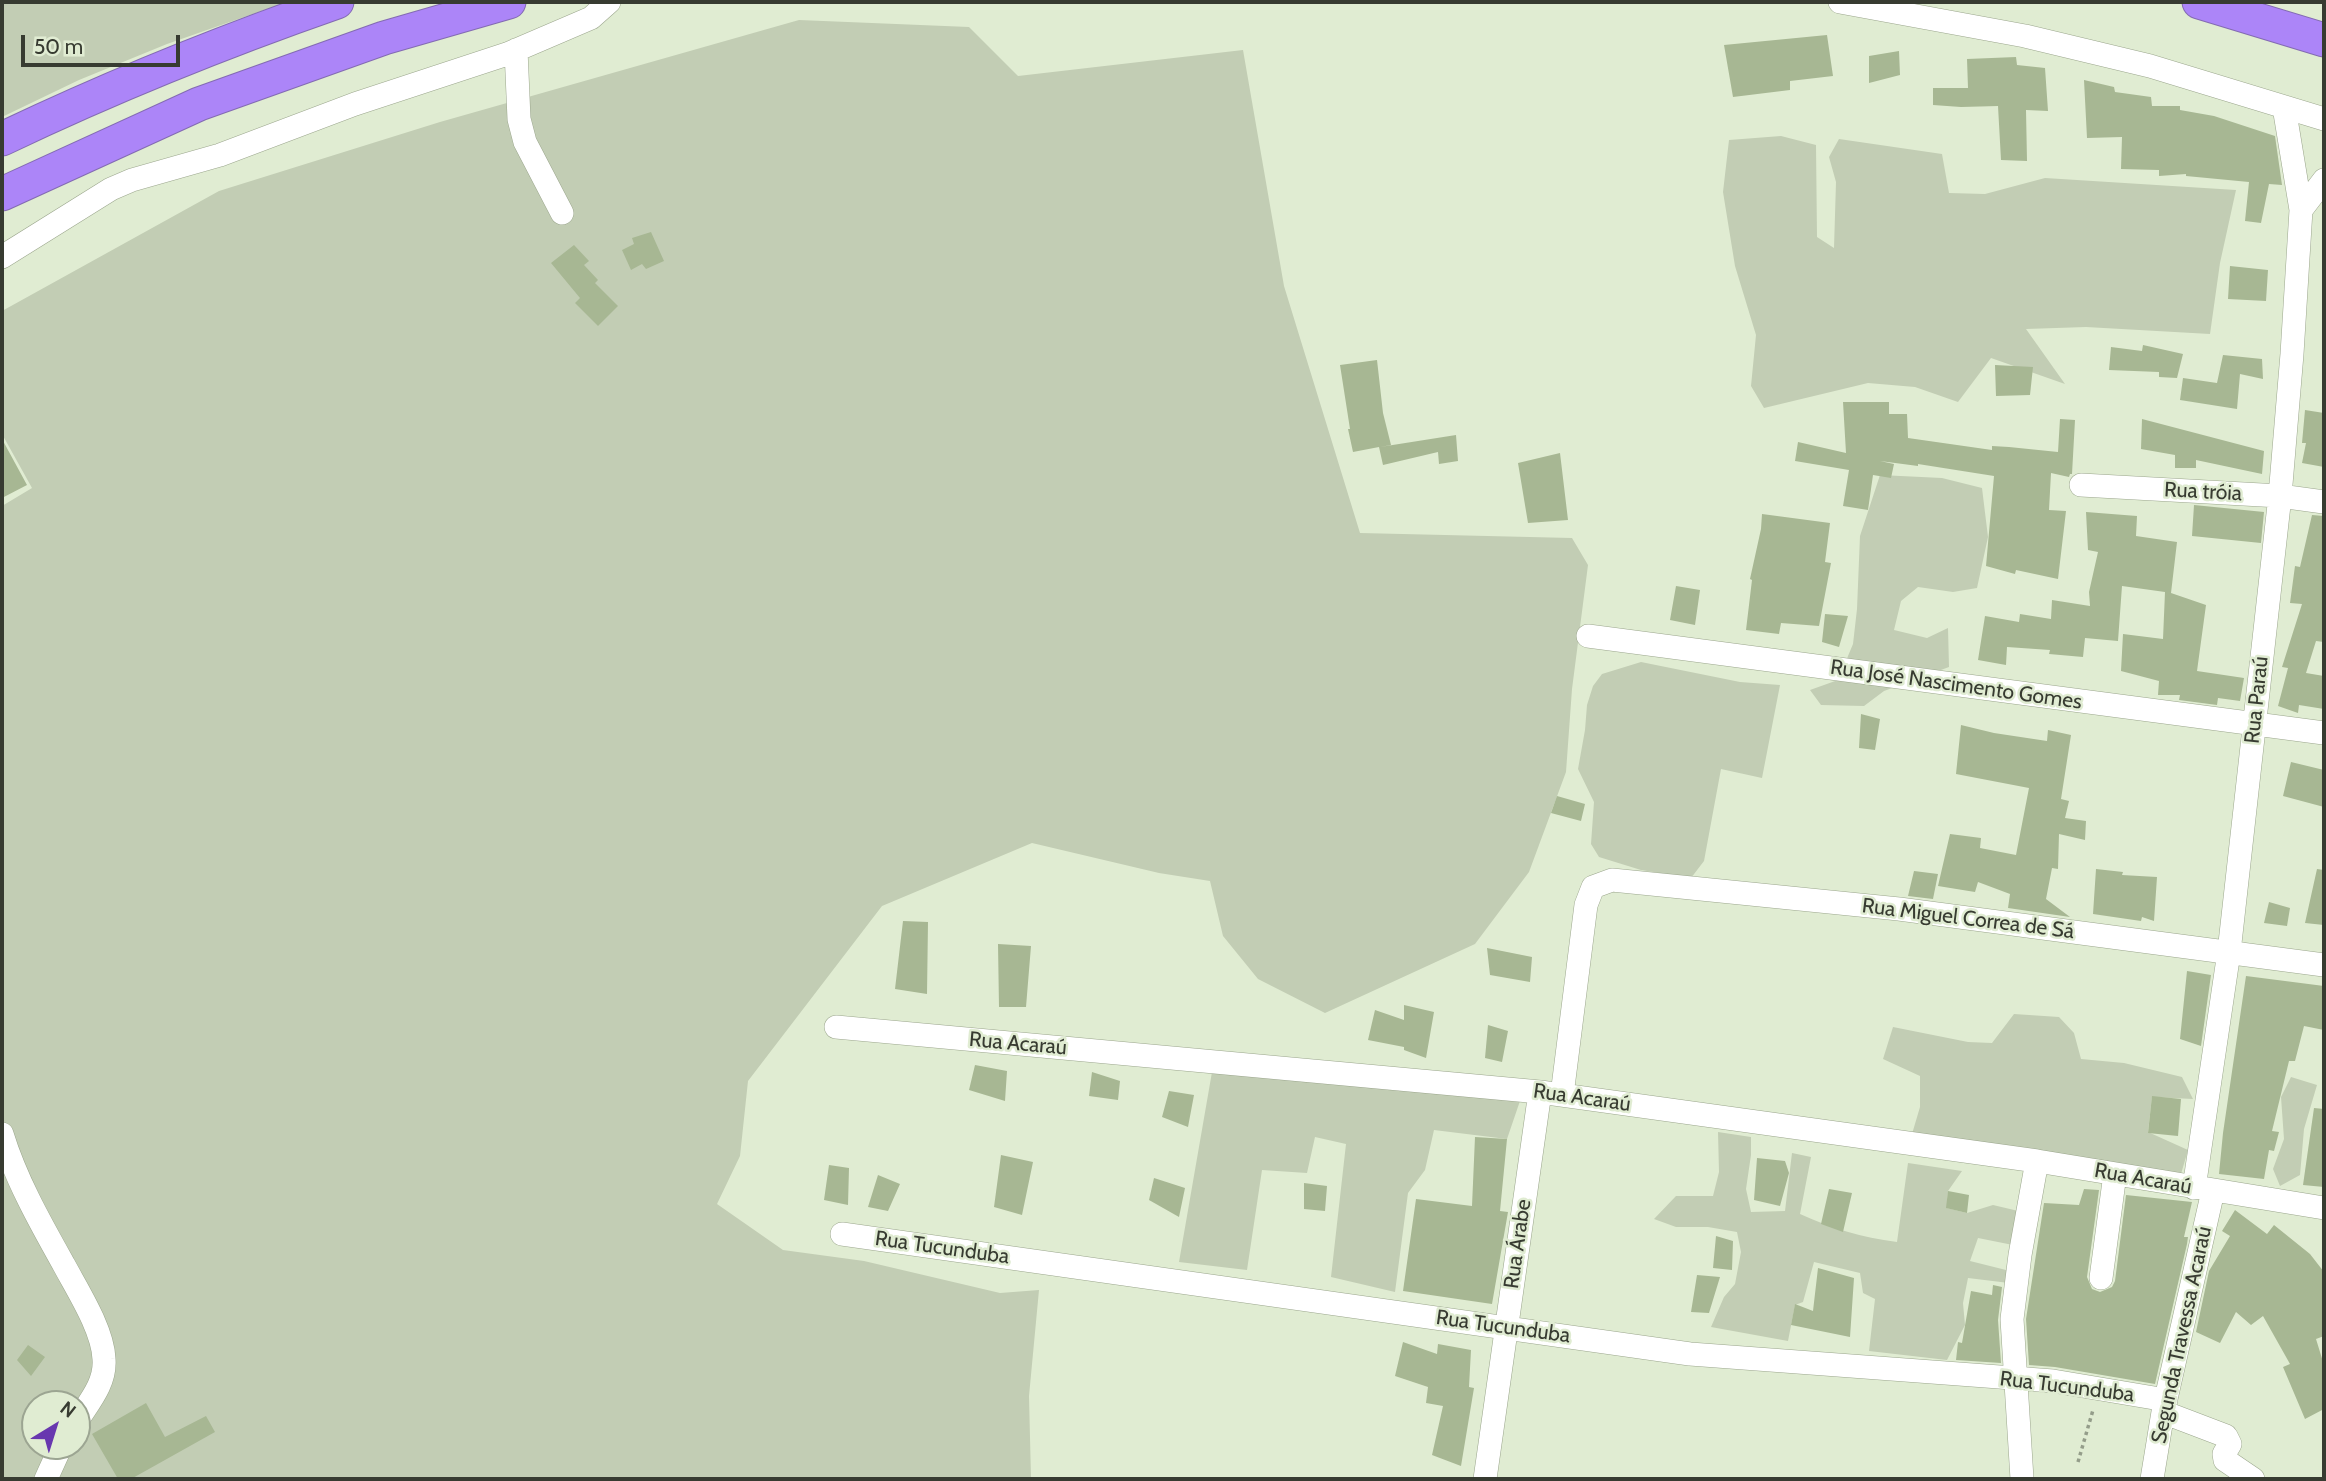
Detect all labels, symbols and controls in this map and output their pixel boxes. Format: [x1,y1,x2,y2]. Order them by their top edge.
scale bar [24,21,184,65]
text: 50 m [34,34,83,59]
street label: Rua tróia [2164,477,2242,507]
street label: Rua José Nascimento Gomes [1829,655,2083,715]
street label: Rua Paraú [2240,655,2274,745]
street label: Rua Miguel Correa de Sá [1860,893,2076,945]
street label: Rua Acaraú [968,1027,1068,1061]
street label: Rua Acaraú [1532,1079,1632,1117]
street label: Rua Acaraú [2093,1158,2193,1200]
street label: Rua Árabe [1499,1198,1537,1290]
street label: Segunda Travessa Acaraú [2147,1224,2217,1446]
street label: Rua Tucunduba [873,1226,1011,1270]
street label: Rua Tucunduba [1434,1305,1572,1349]
street label: Rua Tucunduba [1998,1366,2136,1408]
north arrow [21,1390,91,1460]
text: N [56,1396,80,1423]

